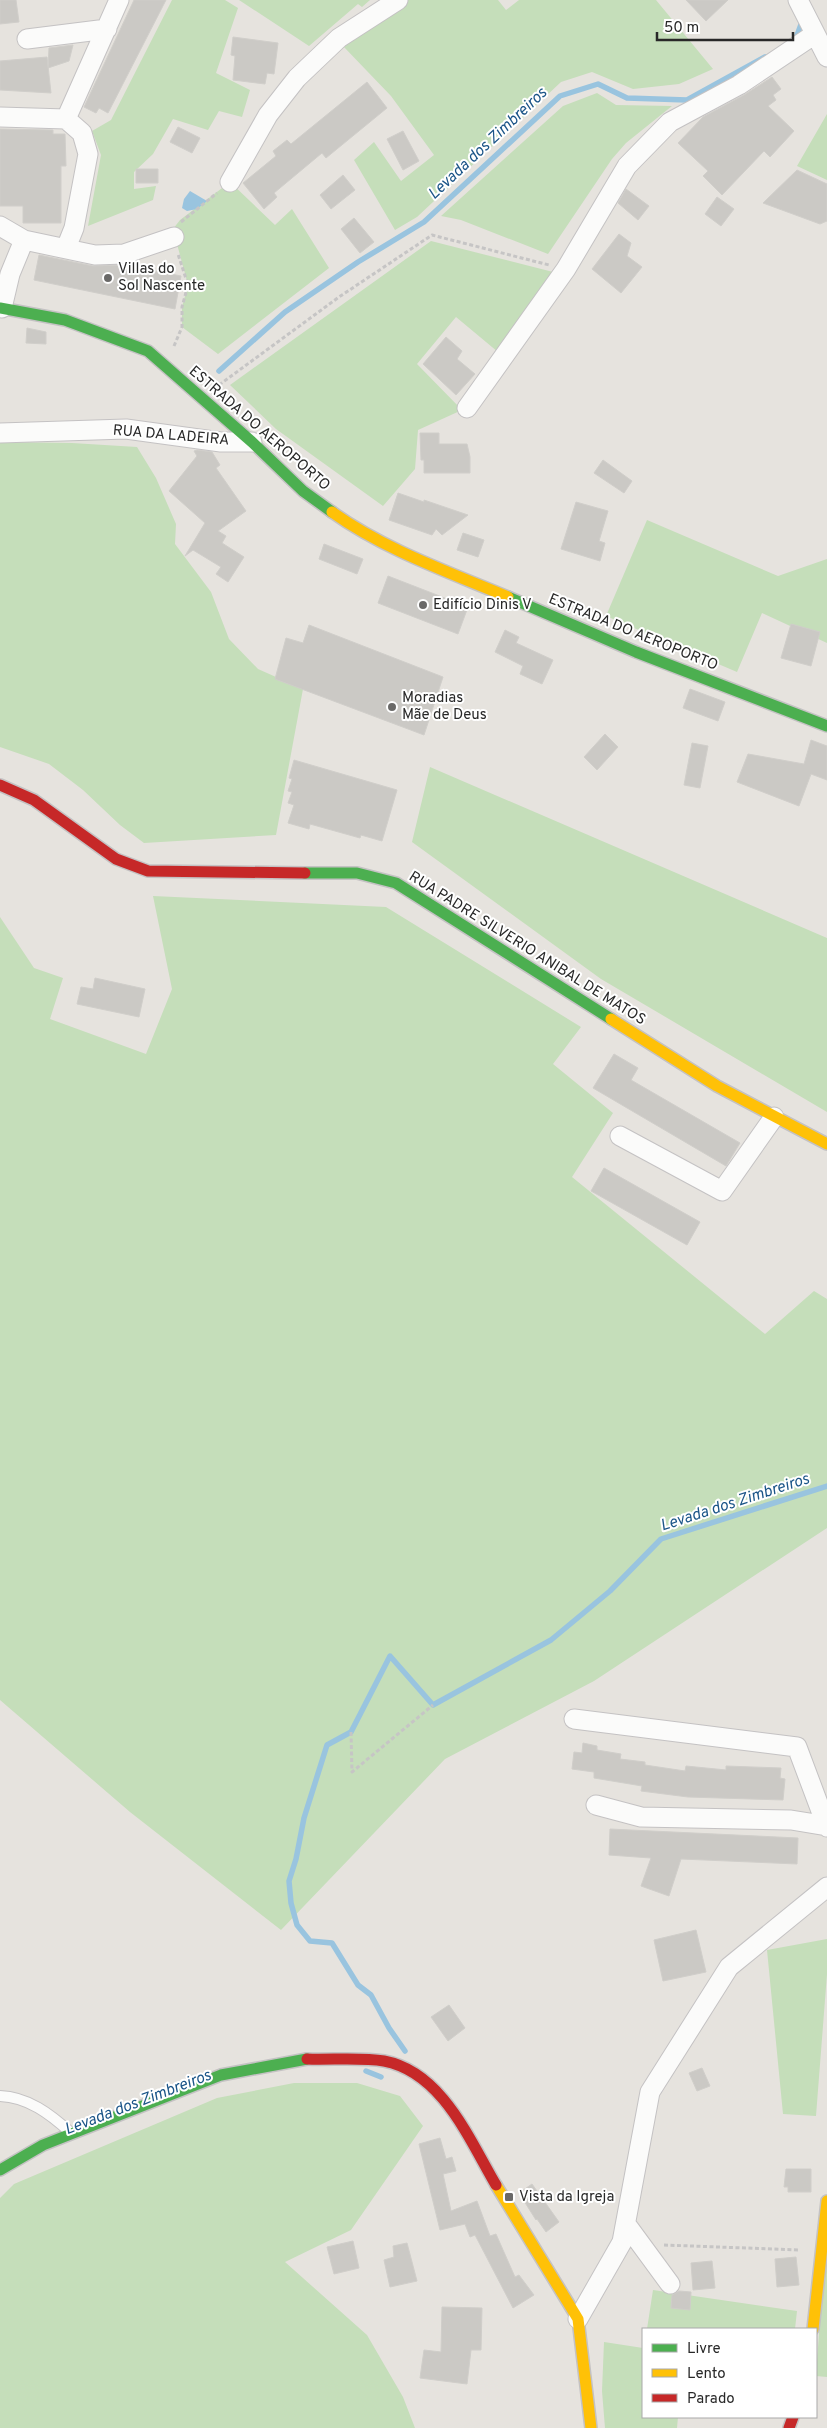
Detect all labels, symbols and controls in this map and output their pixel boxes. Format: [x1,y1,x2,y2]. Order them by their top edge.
scale bar [657,10,793,42]
text: 50 m [664,19,699,38]
water label: Levada dos Zimbreiros [424,83,552,204]
place label: Villas do Sol Nascente [118,260,205,296]
marker: Villas do Sol Nascente [102,272,114,284]
street label: ESTRADA DO AEROPORTO [184,362,334,496]
street label: RUA DA LADEIRA [112,421,230,451]
street label: ESTRADA DO AEROPORTO [545,590,721,676]
place label: Edifício Dinis V [433,596,532,615]
marker: Edifício Dinis V [417,599,429,611]
place label: Moradias Mãe de Deus [402,689,487,725]
marker: Moradias Mãe de Deus [386,701,398,713]
street label: RUA PADRE SILVERIO ANIBAL DE MATOS [405,868,649,1030]
water label: Levada dos Zimbreiros [658,1469,813,1537]
water label: Levada dos Zimbreiros [62,2066,215,2140]
place label: Vista da Igreja [519,2188,614,2207]
marker: Vista da Igreja [503,2191,515,2203]
legend [642,2328,817,2418]
text: Livre [687,2340,721,2359]
text: Lento [687,2365,726,2384]
text: Parado [687,2390,735,2409]

